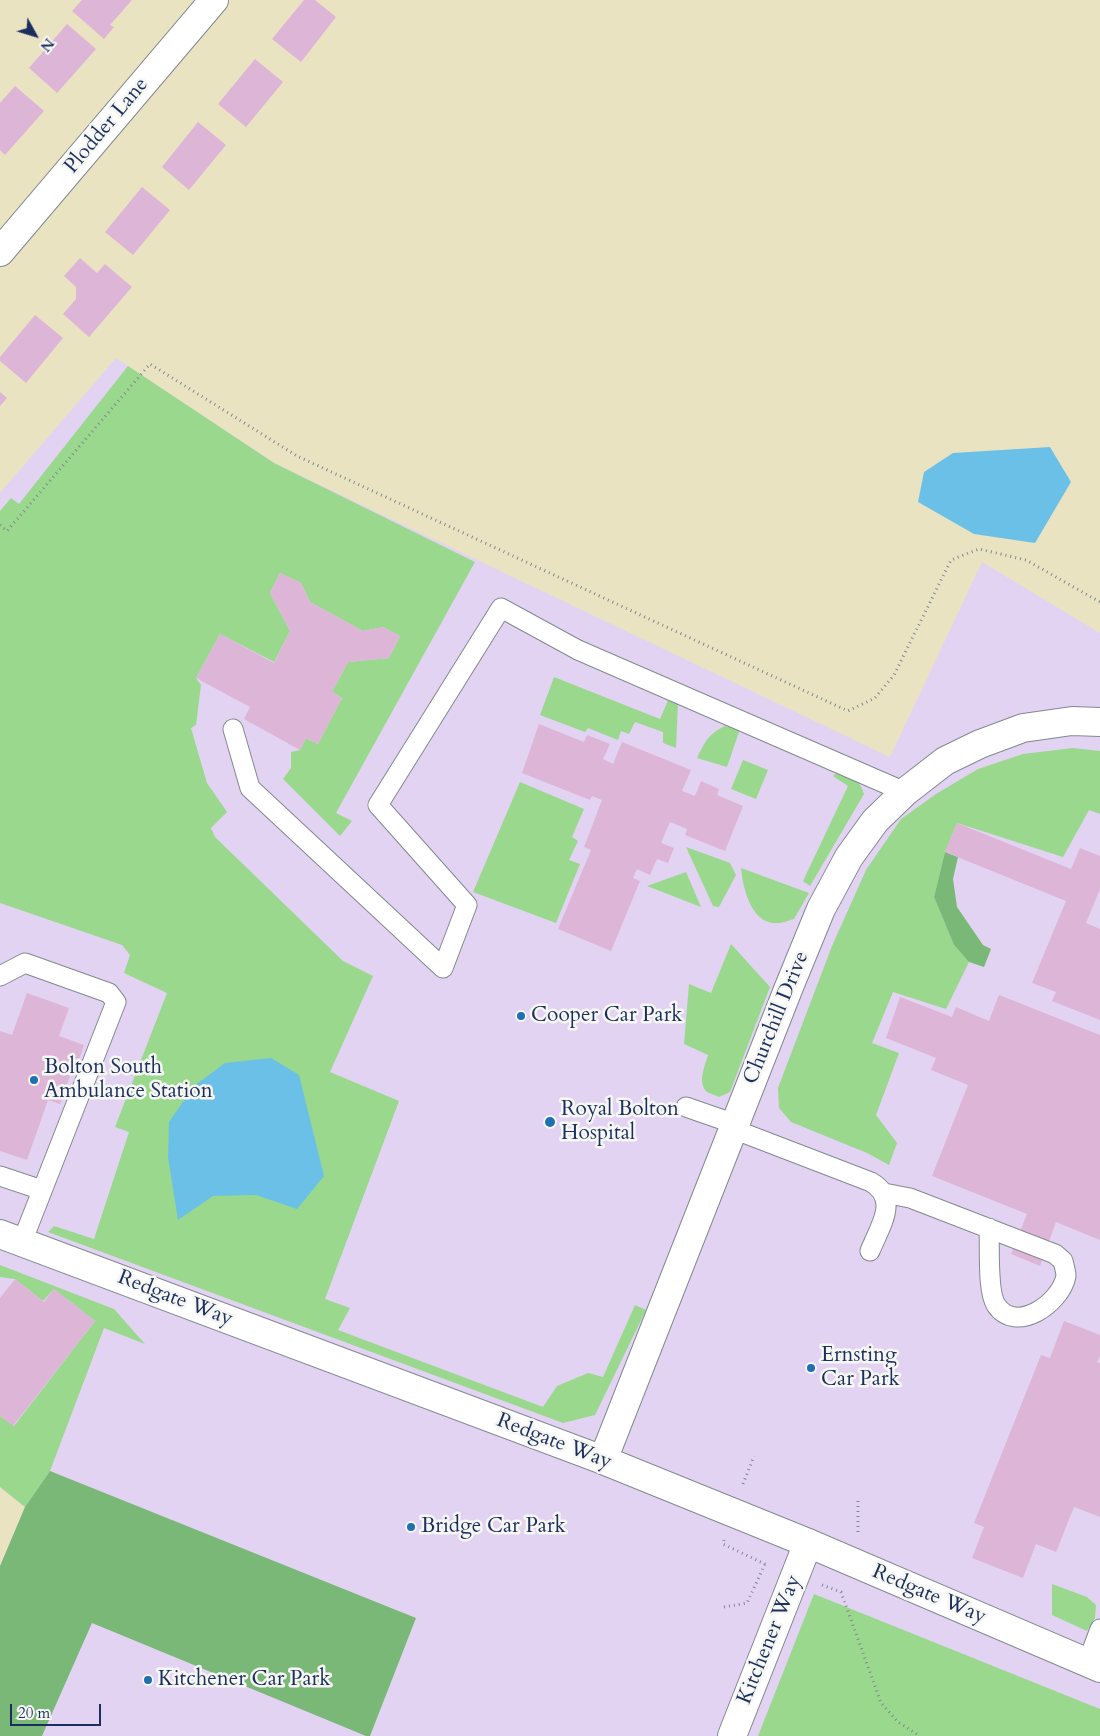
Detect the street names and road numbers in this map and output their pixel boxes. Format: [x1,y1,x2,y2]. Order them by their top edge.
street label: Plodder Lane [60,73,154,179]
street label: Churchill Drive [739,948,815,1088]
street label: Redgate Way [114,1266,236,1332]
street label: Redgate Way [493,1409,615,1475]
street label: Redgate Way [868,1560,990,1630]
street label: Kitchener Way [733,1572,807,1708]

